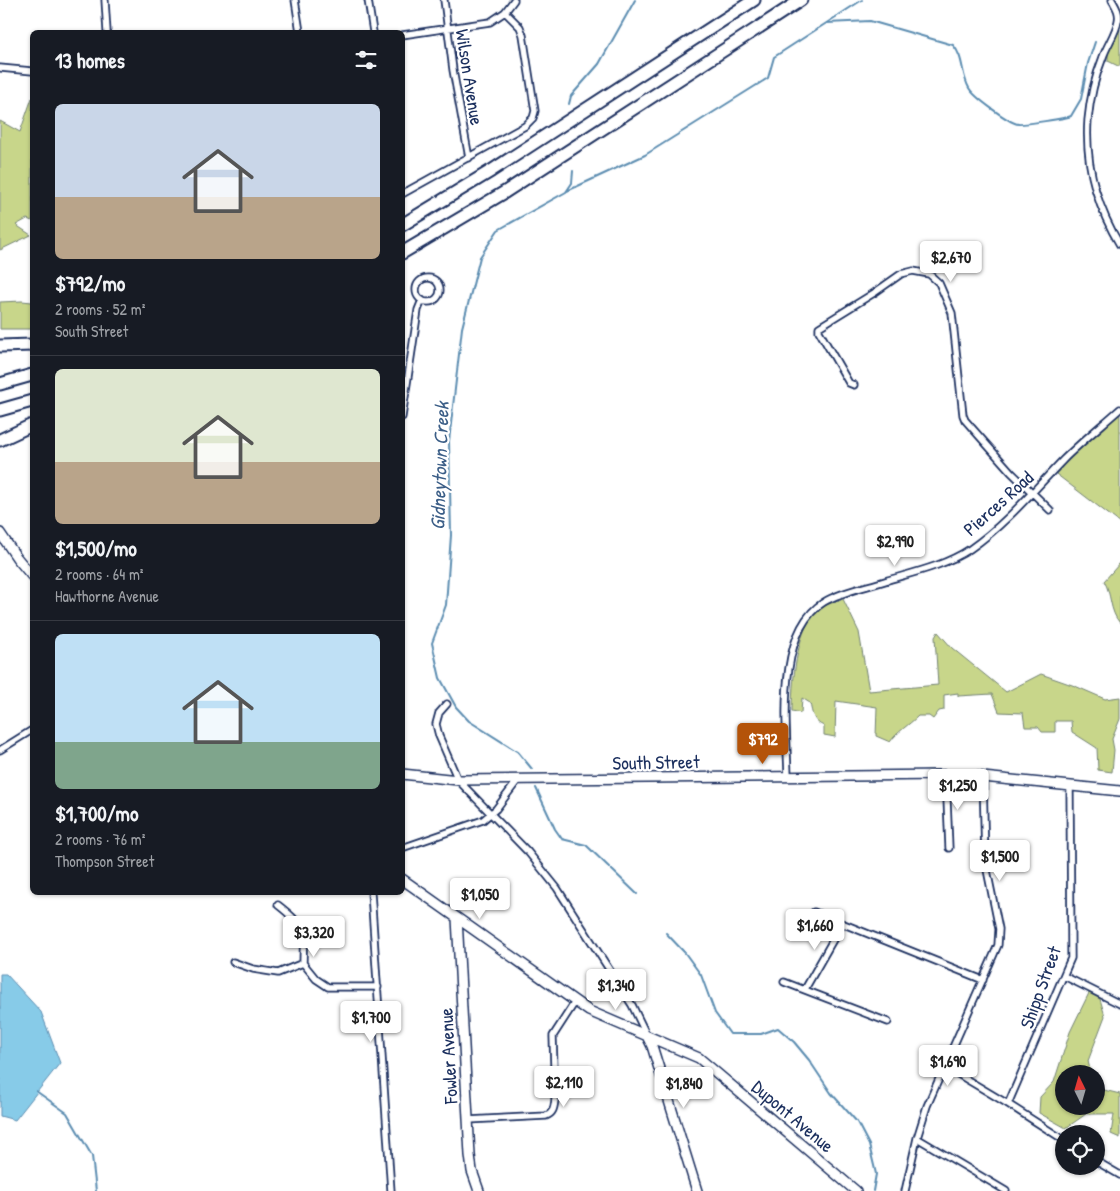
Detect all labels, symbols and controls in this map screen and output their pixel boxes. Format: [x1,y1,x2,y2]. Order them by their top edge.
street label: Wilson Avenue [450,27,491,127]
text: 13 homes [55,46,125,75]
icon: filters [352,46,380,74]
icon: home [173,136,263,226]
pin: $2,670 [910,240,992,283]
text: $2,670 [931,246,971,268]
text: $792/mo [55,269,125,298]
text: 2 rooms · 52 m² [55,298,145,320]
text: South Street [55,320,128,342]
water label: Gidneytown Creek [423,400,456,530]
icon: home [173,402,263,492]
street label: Pierces Road [957,464,1039,541]
pin: $2,990 [854,524,936,567]
text: $2,990 [876,530,914,552]
text: $1,500/mo [55,534,137,563]
text: 2 rooms · 64 m² [55,563,143,585]
text: Hawthorne Avenue [55,585,159,607]
icon: home [173,667,263,757]
pin: $792 [733,722,793,765]
text: $792 [748,728,778,750]
street label: South Street [612,748,700,776]
pin: $1,250 [917,768,999,811]
text: $1,250 [939,774,977,796]
text: $1,700/mo [55,799,138,828]
text: 2 rooms · 76 m² [55,828,145,850]
pin: $1,500 [959,840,1041,882]
text: $1,500 [981,845,1019,867]
text: Thompson Street [55,850,154,872]
pin: $1,050 [439,878,521,920]
text: $1,050 [461,883,499,905]
pin: $1,660 [774,908,856,951]
text: $1,660 [796,914,834,936]
pin: $3,320 [273,916,355,958]
text: $3,320 [294,921,334,943]
street label: Shipp Street [1013,942,1067,1032]
pin: $1,340 [575,968,657,1011]
text: $1,340 [597,974,635,996]
pin: $1,700 [330,1000,412,1043]
text: $1,700 [351,1006,391,1028]
street label: Fowler Avenue [432,1007,464,1106]
pin: $1,690 [907,1044,989,1087]
text: $1,690 [930,1050,966,1072]
north arrow [1055,1065,1105,1115]
map controls [1055,1065,1105,1175]
pin: $2,110 [523,1066,605,1108]
pin: $1,840 [643,1066,725,1109]
text: $2,110 [545,1071,583,1093]
text: $1,840 [665,1072,703,1094]
street label: Dupont Avenue [746,1074,840,1158]
button: locate [1055,1125,1105,1175]

